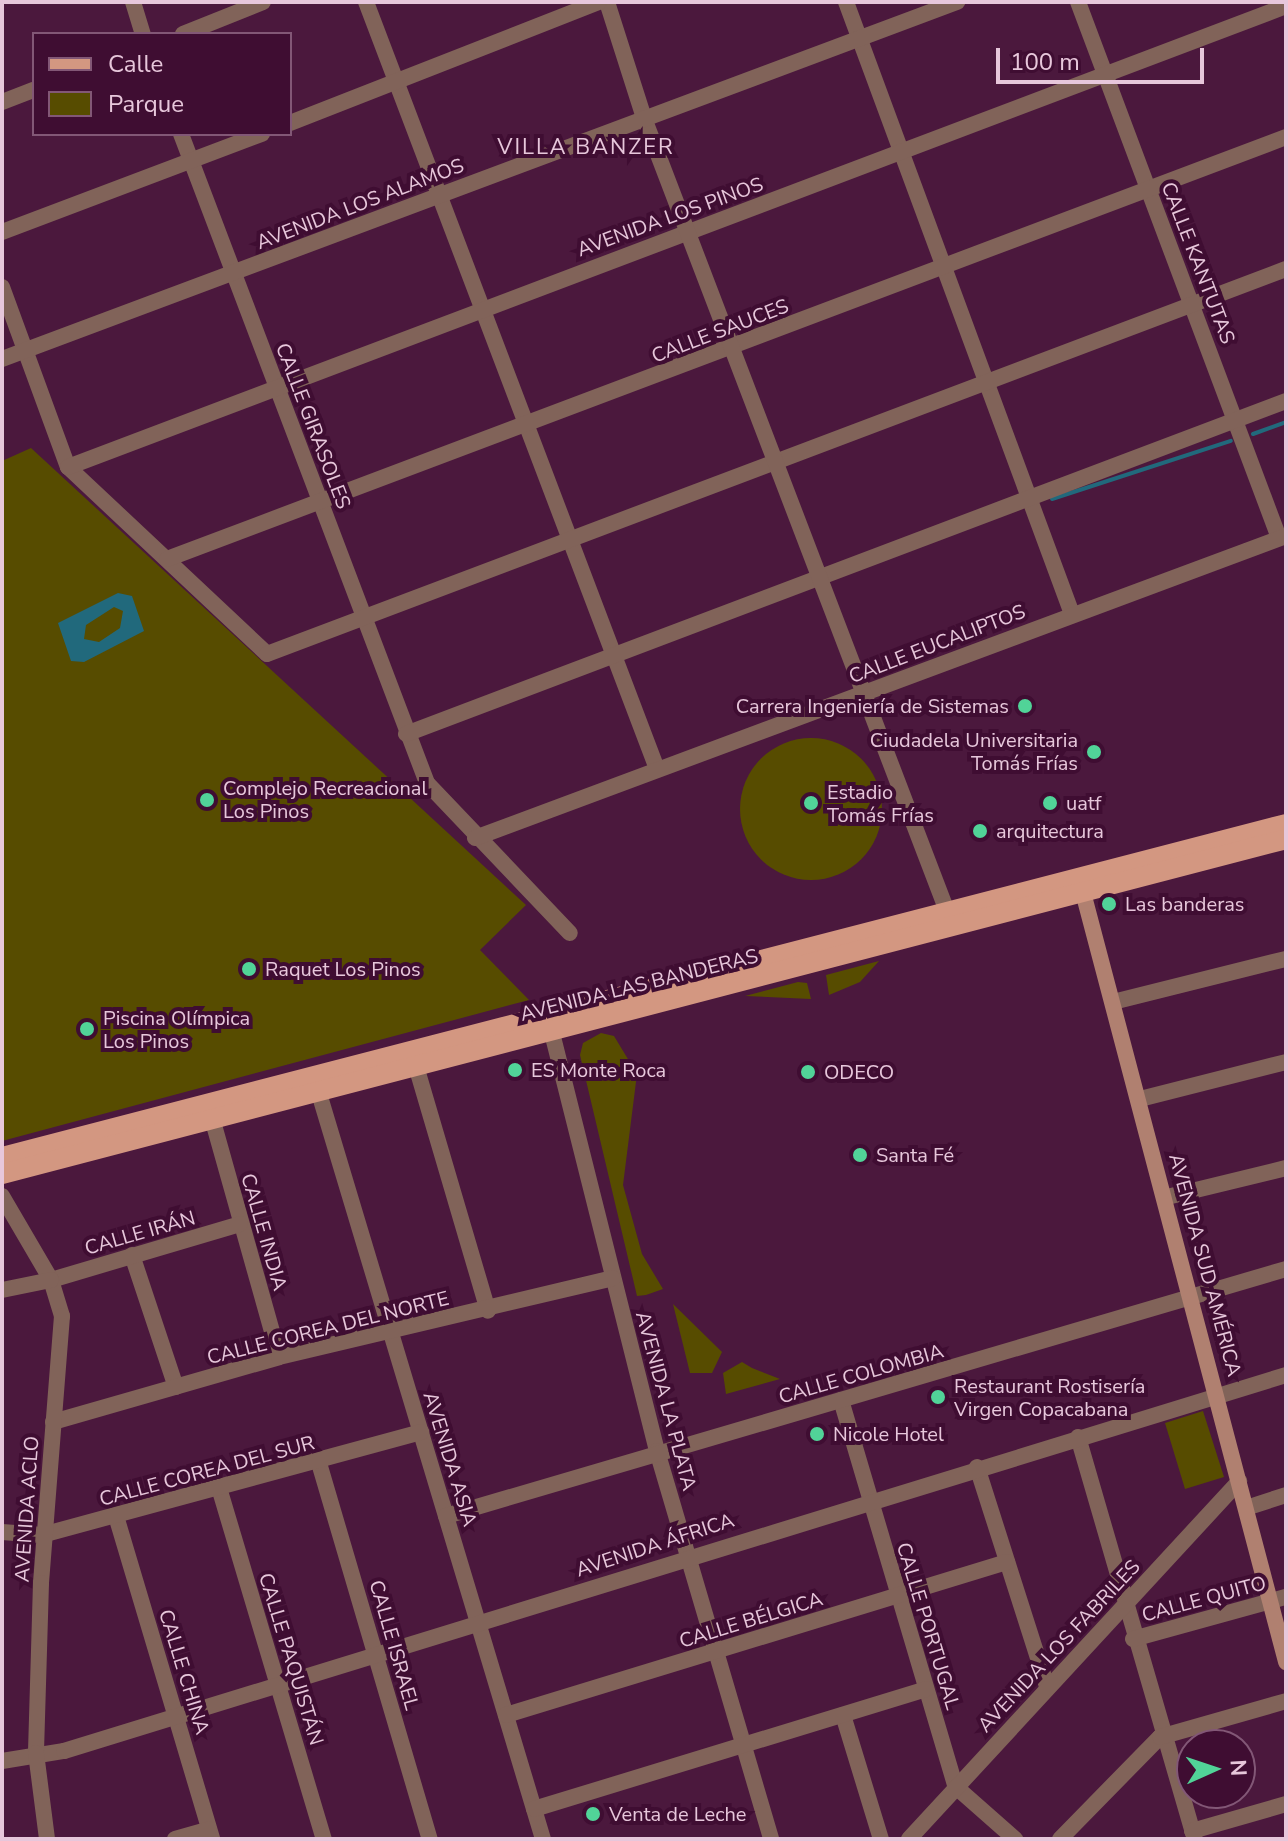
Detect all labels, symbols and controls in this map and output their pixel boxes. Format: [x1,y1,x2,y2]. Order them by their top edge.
legend [32,32,292,136]
scale bar [1000,32,1208,82]
text: 100 m [1010,46,1080,78]
text: Calle [108,48,163,80]
text: Parque [108,88,184,120]
district label: VILLA BANZER [497,135,675,161]
street label: AVENIDA LOS ALAMOS [253,153,467,255]
street label: AVENIDA LOS PINOS [574,172,766,262]
street label: CALLE KANTUTAS [1156,179,1240,347]
street label: CALLE SAUCES [648,294,792,368]
street label: CALLE GIRASOLES [270,340,356,512]
street label: CALLE EUCALIPTOS [845,599,1029,689]
place label: Carrera Ingeniería de Sistemas [736,694,1009,718]
marker: Carrera Ingeniería de Sistemas [1016,697,1034,715]
place label: Ciudadela Universitaria Tomás Frías [870,728,1078,775]
marker: Ciudadela Universitaria Tomás Frías [1085,743,1103,761]
place label: Complejo Recreacional Los Pinos [223,776,427,823]
place label: Estadio Tomás Frías [827,780,934,827]
marker: Complejo Recreacional Los Pinos [198,791,216,809]
place label: uatf [1066,791,1102,815]
marker: Estadio Tomás Frías [802,794,820,812]
marker: uatf [1041,794,1059,812]
place label: arquitectura [996,819,1104,843]
marker: arquitectura [971,822,989,840]
place label: Las banderas [1125,892,1244,916]
marker: Las banderas [1100,895,1118,913]
street label: AVENIDA LAS BANDERAS [517,944,761,1026]
place label: Raquet Los Pinos [265,957,421,981]
marker: Raquet Los Pinos [240,960,258,978]
place label: Piscina Olímpica Los Pinos [103,1006,250,1053]
marker: Piscina Olímpica Los Pinos [78,1020,96,1038]
place label: ES Monte Roca [531,1058,666,1082]
place label: ODECO [824,1060,894,1084]
marker: ES Monte Roca [506,1061,524,1079]
marker: ODECO [799,1063,817,1081]
place label: Santa Fé [876,1143,954,1167]
marker: Santa Fé [851,1146,869,1164]
street label: AVENIDA SUD AMÉRICA [1164,1151,1246,1379]
street label: CALLE INDIA [236,1171,292,1293]
street label: CALLE IRÁN [82,1206,198,1260]
street label: CALLE COREA DEL NORTE [205,1286,451,1370]
street label: AVENIDA LA PLATA [631,1309,701,1493]
street label: CALLE COLOMBIA [776,1339,946,1409]
place label: Restaurant Rostisería Virgen Copacabana [954,1374,1145,1421]
marker: Restaurant Rostisería Virgen Copacabana [929,1388,947,1406]
street label: AVENIDA ASIA [418,1389,482,1529]
place label: Nicole Hotel [833,1422,944,1446]
marker: Nicole Hotel [808,1425,826,1443]
street label: CALLE COREA DEL SUR [97,1431,317,1511]
street label: AVENIDA ACLO [10,1435,44,1583]
street label: AVENIDA ÁFRICA [573,1508,737,1582]
street label: CALLE PORTUGAL [891,1539,965,1713]
street label: AVENIDA LOS FABRILES [973,1555,1145,1737]
street label: CALLE PAQUISTÁN [253,1570,329,1748]
street label: CALLE QUITO [1139,1571,1269,1627]
street label: CALLE ISRAEL [364,1577,424,1713]
street label: CALLE BÉLGICA [676,1587,826,1653]
street label: CALLE CHINA [154,1607,214,1737]
north arrow [1176,1729,1256,1809]
text: N [1223,1759,1253,1777]
place label: Venta de Leche [609,1802,746,1826]
marker: Venta de Leche [584,1805,602,1823]

